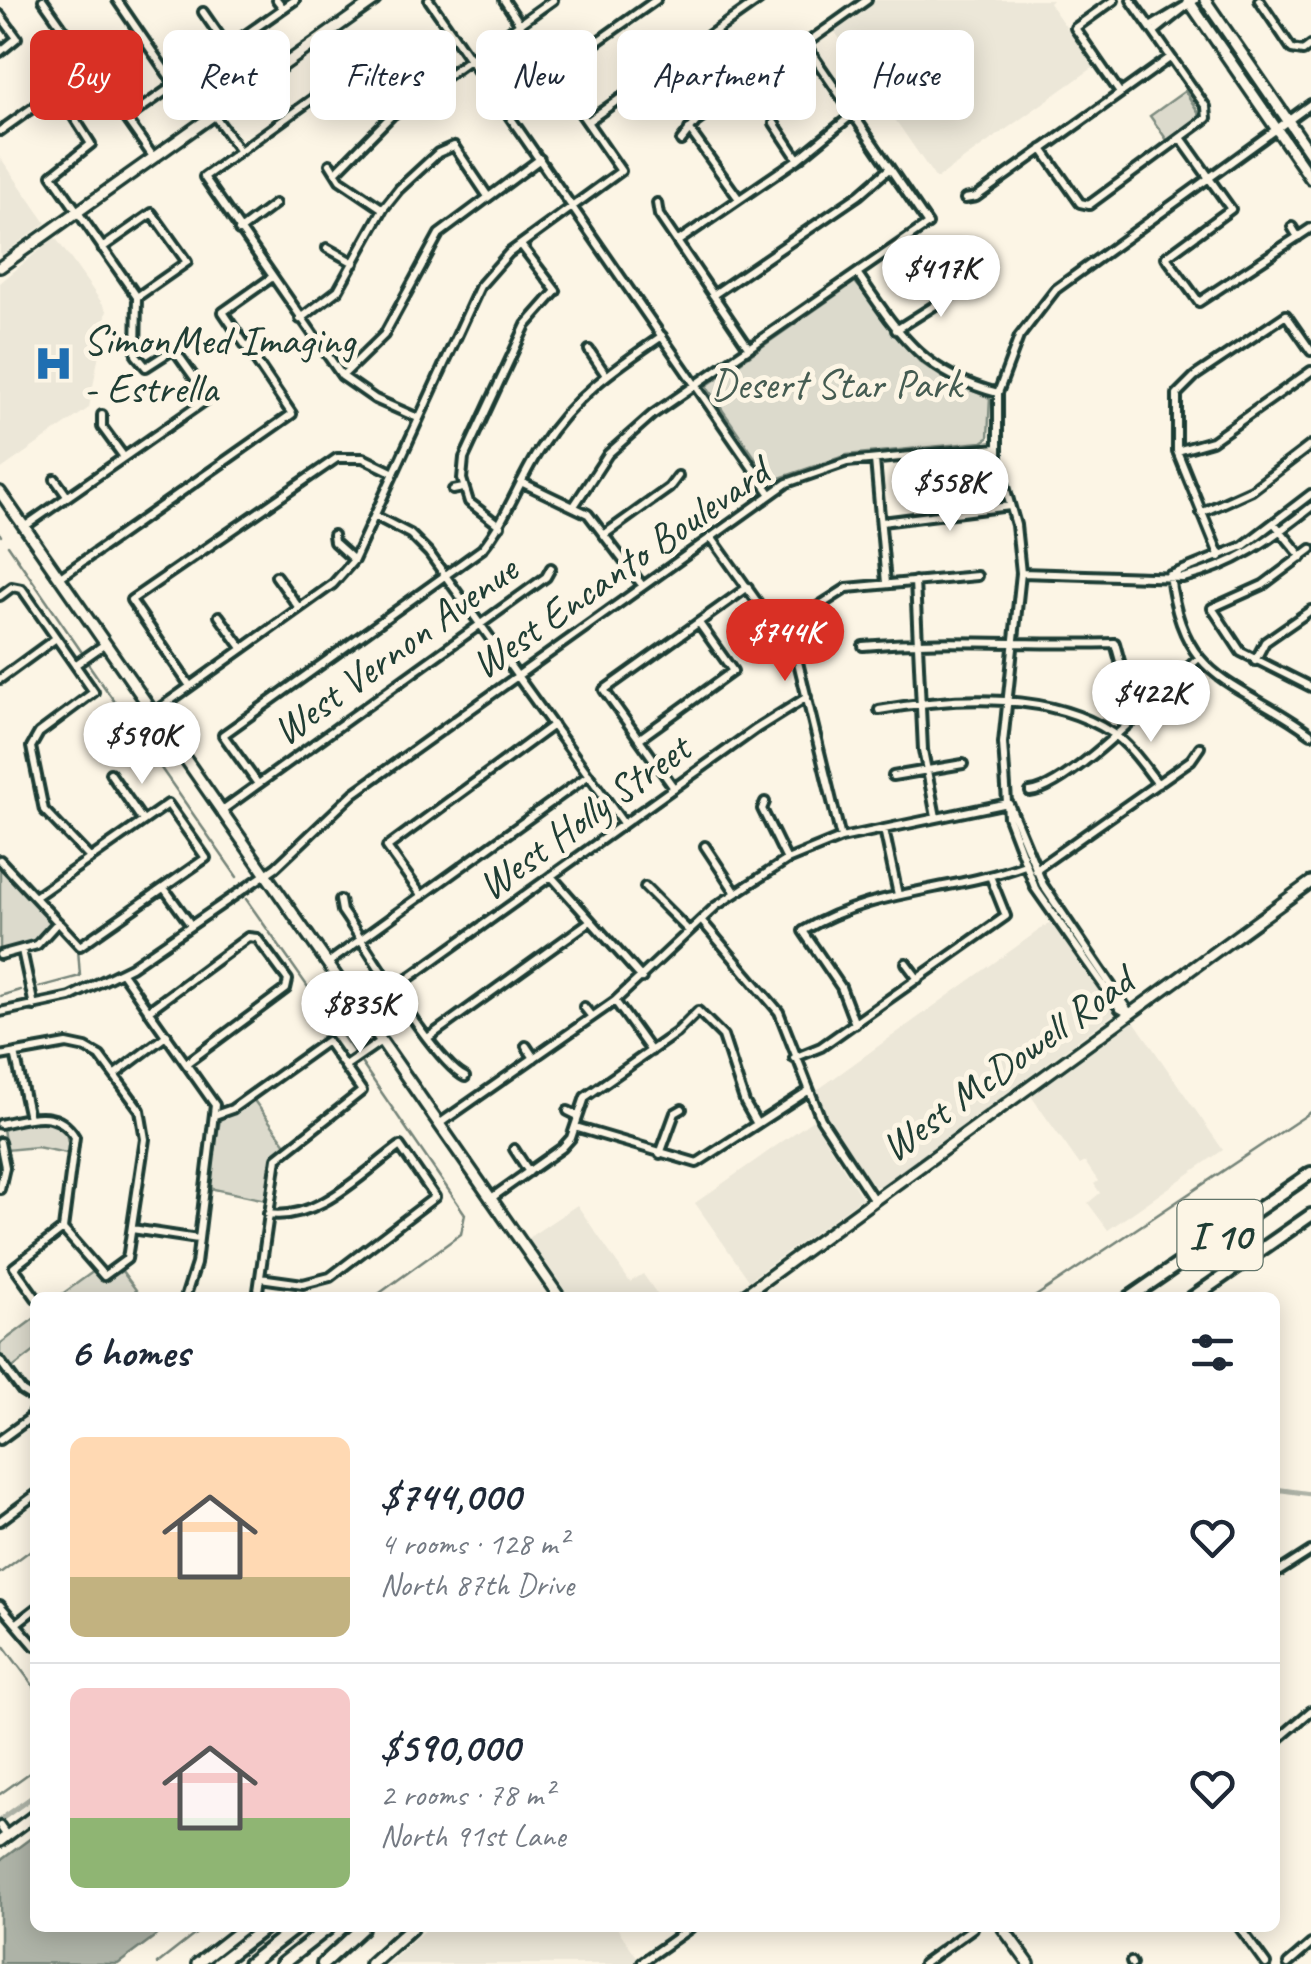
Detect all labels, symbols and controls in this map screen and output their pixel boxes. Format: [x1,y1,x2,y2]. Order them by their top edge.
chip: Buy [30,30,143,120]
chip: Rent [163,30,290,120]
chip: Filters [310,30,456,120]
chip: New [476,30,597,120]
chip: Apartment [617,30,816,120]
chip: House [836,30,974,120]
pin: $417K [871,235,1011,320]
text: $417K [904,247,978,288]
place label: SimonMed Imaging - Estrella [83,314,357,415]
hospital icon: SimonMed Imaging - Estrella [32,342,74,384]
park label: Desert Star Park [711,358,965,411]
street label: West Encanto Boulevard [461,442,784,691]
pin: $558K [880,449,1020,534]
text: $558K [914,461,986,502]
street label: West Vernon Avenue [262,542,530,757]
pin: $744K [715,599,855,684]
text: $744K [748,611,822,652]
pin: $422K [1081,660,1221,745]
text: $422K [1114,672,1188,713]
pin: $590K [72,702,212,787]
text: $590K [106,714,178,755]
street label: West Holly Street [467,720,704,912]
street label: West McDowell Road [870,951,1149,1173]
pin: $835K [290,971,430,1056]
text: $835K [323,983,397,1024]
road number: I 10 [1178,1200,1262,1270]
icon: filters [1185,1325,1240,1380]
text: 6 homes [70,1326,189,1379]
text: $744,000 [380,1470,520,1523]
icon: home [150,1477,270,1597]
icon: heart [1185,1510,1240,1565]
text: 4 rooms · 128 m² [380,1523,567,1564]
text: North 87th Drive [380,1564,574,1605]
text: $590,000 [380,1721,519,1774]
icon: home [150,1728,270,1848]
icon: heart [1185,1761,1240,1816]
text: 2 rooms · 78 m² [380,1774,553,1815]
text: North 91st Lane [380,1815,565,1856]

